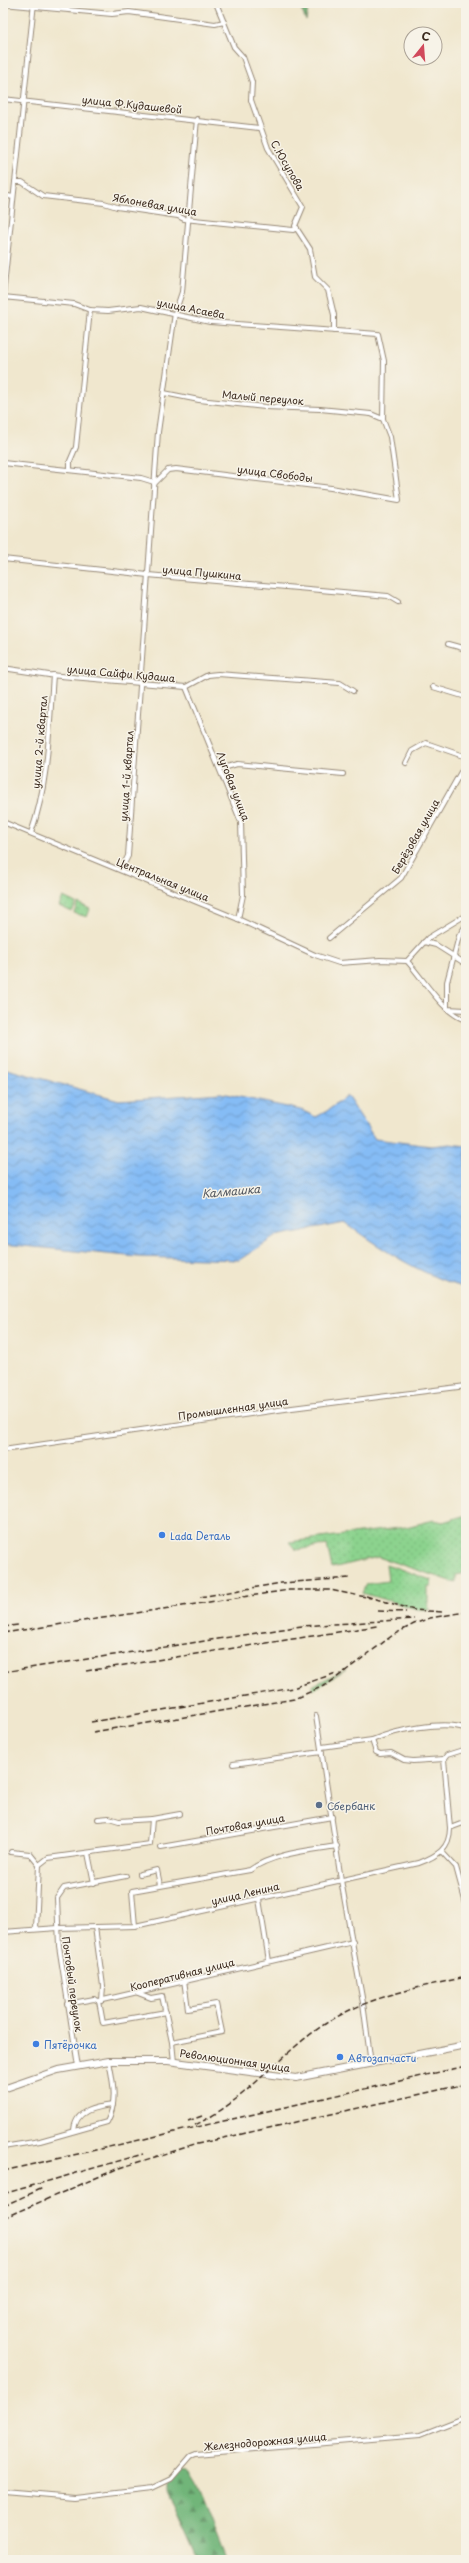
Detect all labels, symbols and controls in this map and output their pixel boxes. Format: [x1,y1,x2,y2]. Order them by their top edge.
north arrow [403,26,443,66]
text: С [420,27,433,45]
street label: улица Ф.Кудашевой [81,91,183,118]
street label: С.Юсупова [267,137,309,194]
street label: Яблоневая улица [112,189,199,219]
street label: улица Асаева [156,294,227,322]
street label: Малый переулок [221,386,305,409]
street label: улица Свободы [236,461,314,485]
street label: улица Пушкина [162,561,243,584]
street label: улица Сайфи Кудаша [66,661,176,686]
street label: улица 2-й квартал [27,695,51,789]
street label: улица 1-й квартал [115,730,137,822]
street label: Луговая улица [213,749,254,824]
street label: Берёзовая улица [387,795,443,876]
street label: Центральная улица [114,854,212,905]
water label: Калмашка [201,1180,262,1202]
street label: Промышленная улица [177,1393,290,1423]
place label: Lada Dеталь [170,1528,230,1543]
marker: Lada Dеталь [157,1530,167,1540]
place label: Сбербанк [327,1798,375,1813]
marker: Сбербанк [314,1800,324,1810]
street label: Почтовая улица [204,1810,286,1838]
street label: улица Ленина [210,1878,281,1908]
street label: Почтовый переулок [58,1935,87,2033]
street label: Кооперативная улица [128,1954,237,1994]
place label: Пятёрочка [44,2037,98,2052]
marker: Пятёрочка [31,2039,41,2049]
street label: Революционная улица [179,2045,292,2075]
place label: Автозапчасти [348,2050,416,2065]
marker: Автозапчасти [335,2052,345,2062]
street label: Железнодорожная улица [203,2428,328,2454]

